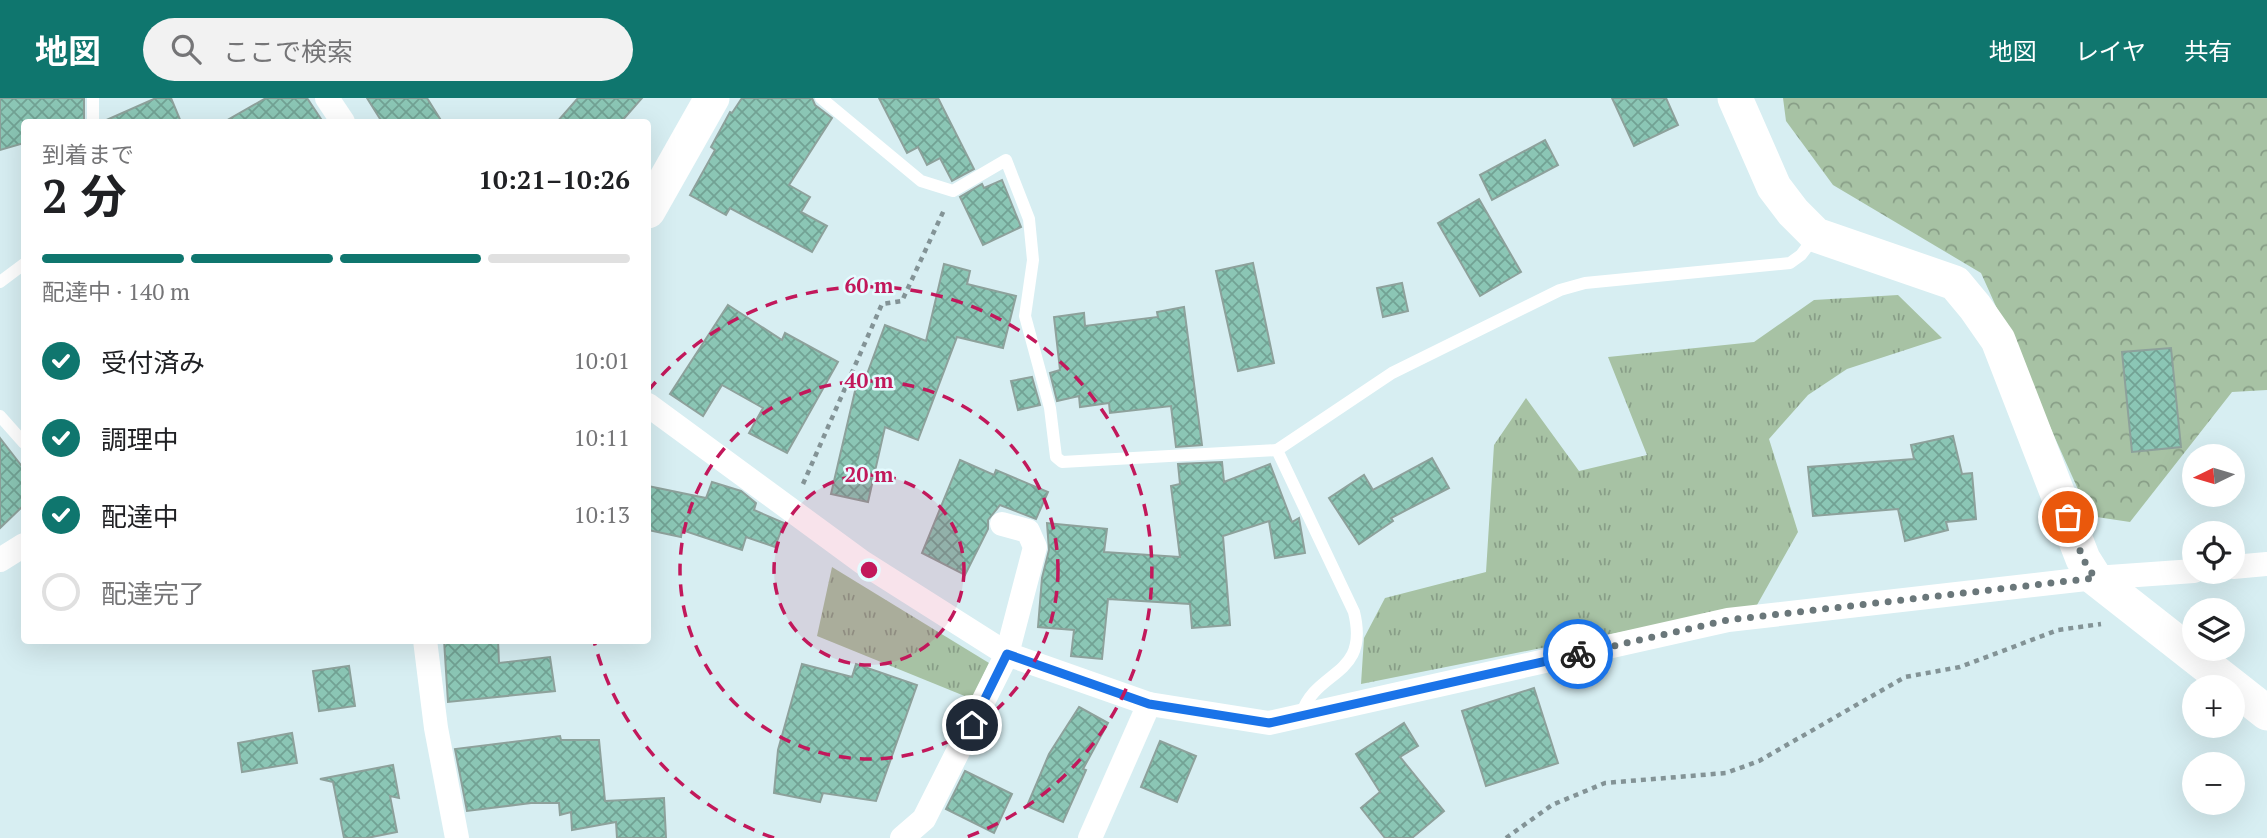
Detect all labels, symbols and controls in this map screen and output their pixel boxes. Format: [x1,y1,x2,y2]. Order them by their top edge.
search box [143,18,633,81]
text: 地図 [35,29,101,72]
icon: search [167,30,205,68]
text: ここで検索 [223,34,353,68]
text: 地図 [1989,35,2037,67]
text: レイヤ [2075,35,2146,67]
text: 共有 [2184,35,2232,67]
text: 到着まで [42,139,134,170]
text: 10:21–10:26 [478,162,630,196]
text: 2 分 [42,165,126,226]
text: 60 m [845,271,894,299]
text: 配達中 · 140 m [42,276,190,307]
icon: check [42,342,80,380]
text: 受付済み [101,345,205,379]
text: 10:01 [573,345,630,376]
text: 40 m [845,366,894,394]
icon: check [42,419,80,457]
text: 調理中 [101,422,179,456]
text: 10:11 [573,422,630,453]
north arrow [2182,444,2245,508]
map controls [2182,444,2245,815]
text: 20 m [845,460,894,488]
pin [2038,487,2098,547]
icon: check [42,496,80,534]
icon: bag [2049,498,2087,536]
text: 配達中 [101,499,179,533]
text: 10:13 [573,499,630,530]
button: locate [2182,521,2245,584]
centre of rings [857,558,881,582]
text: 配達完了 [101,576,205,610]
button: layers [2182,598,2245,661]
courier [1543,619,1613,689]
icon: bike [1559,635,1597,673]
button: + [2182,675,2245,738]
pin [942,695,1002,755]
icon: home [953,706,991,744]
button: − [2182,752,2245,815]

